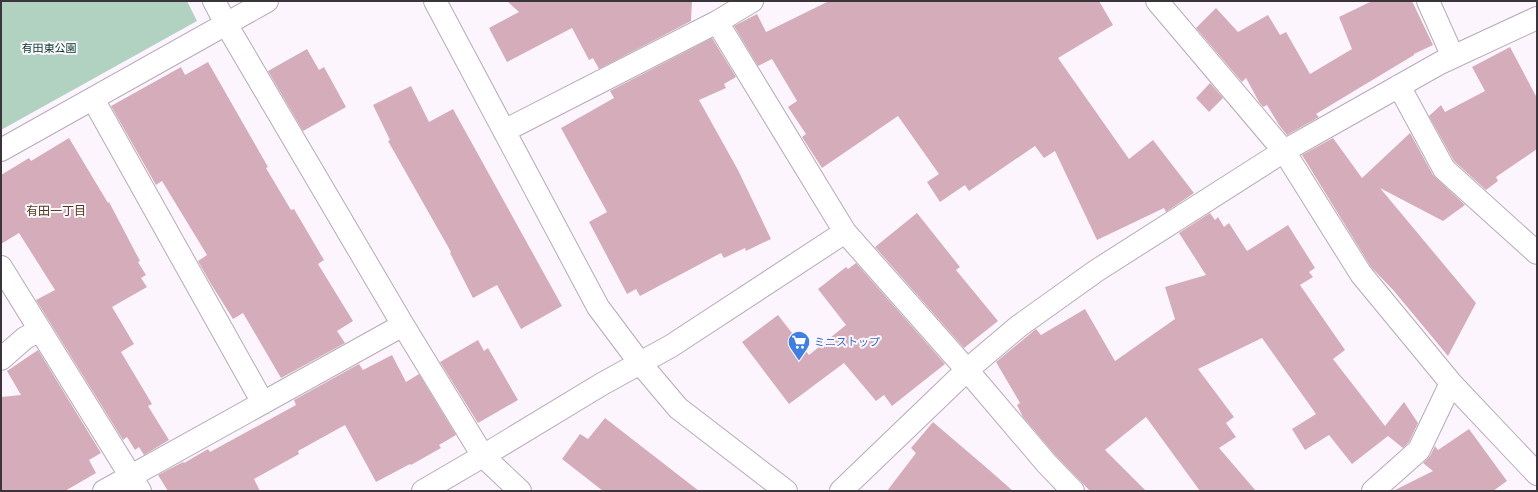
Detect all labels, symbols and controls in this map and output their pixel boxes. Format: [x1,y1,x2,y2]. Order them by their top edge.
park label: 有田東公園 [22,42,77,55]
district label: 有田一丁目 [26,204,86,218]
supermarket icon: ミニストップ [786,329,812,362]
place label: ミニストップ [814,336,880,349]

